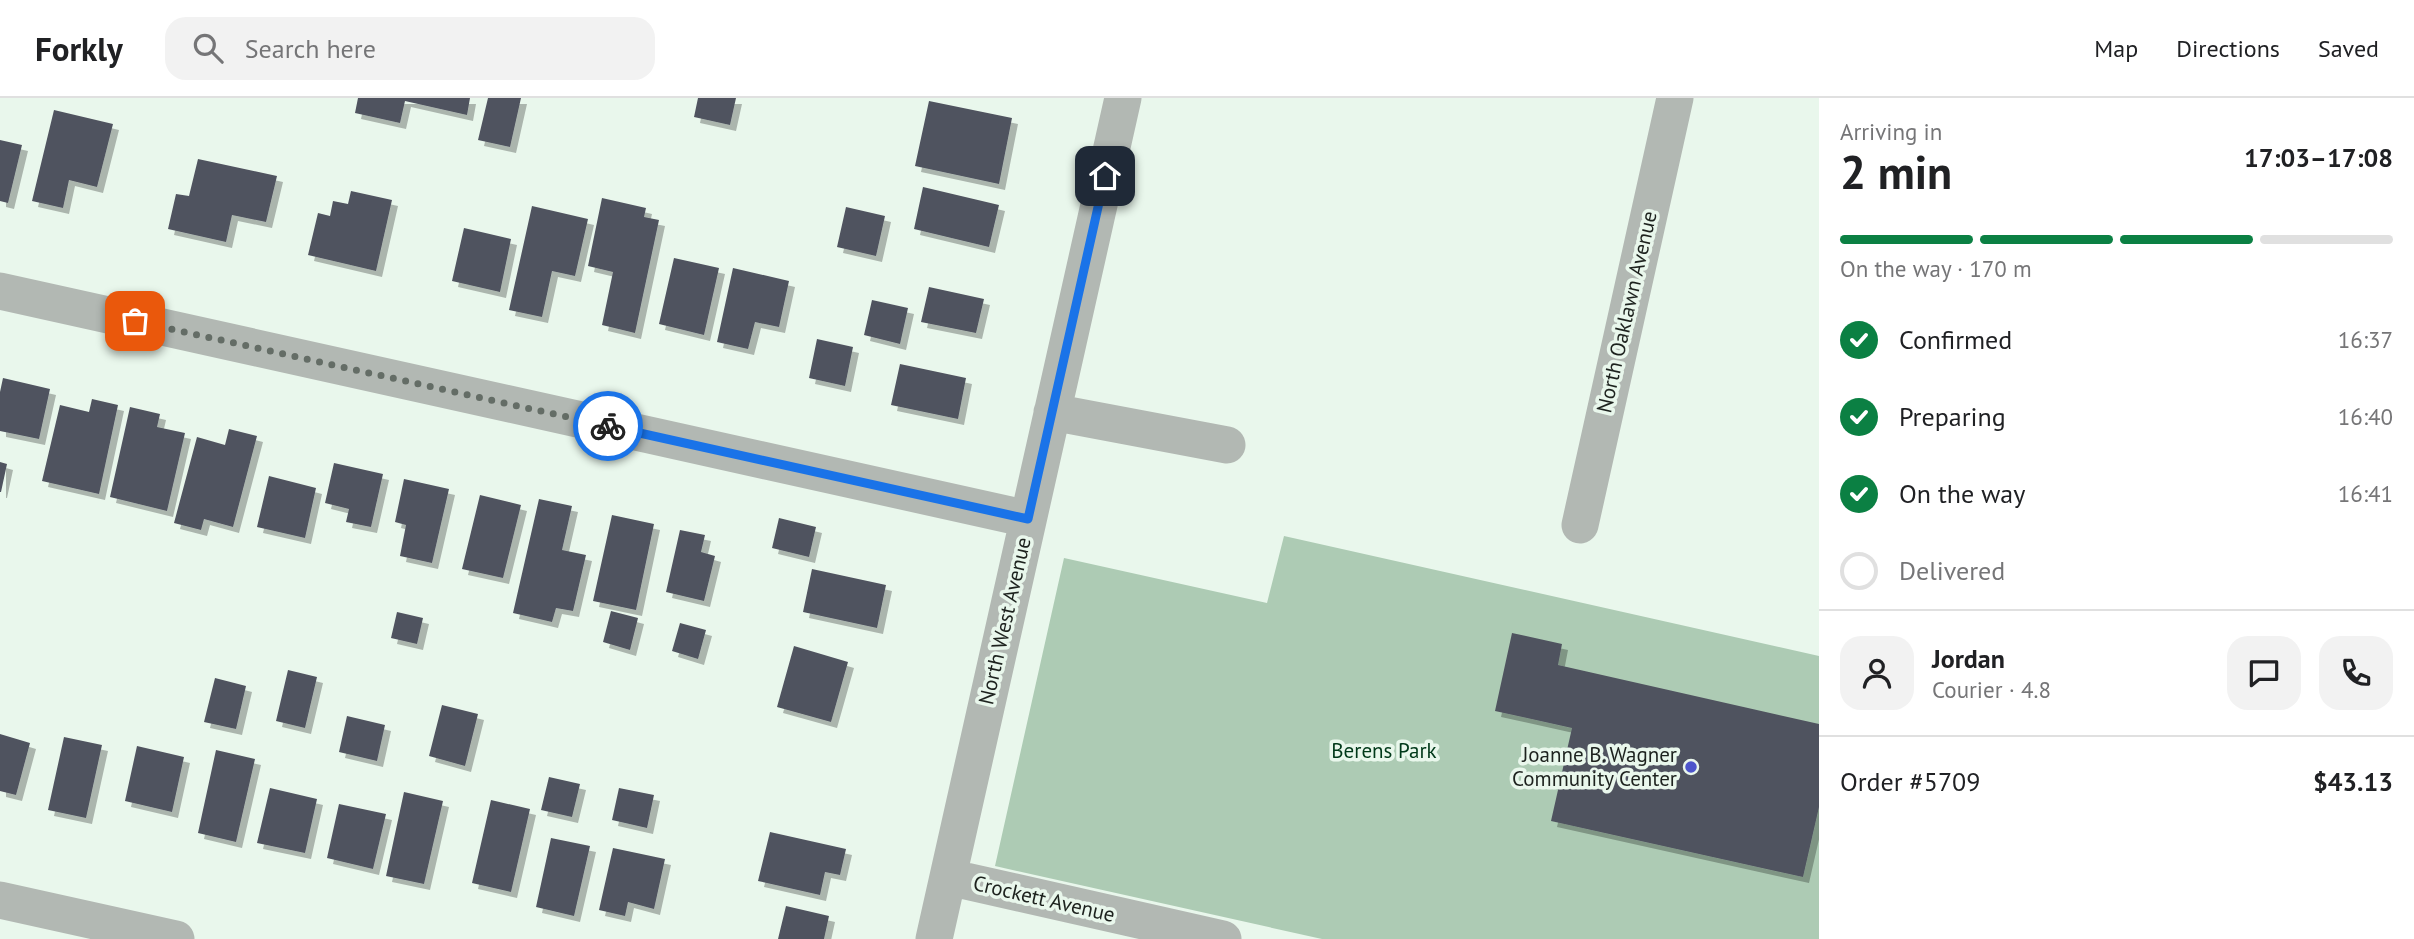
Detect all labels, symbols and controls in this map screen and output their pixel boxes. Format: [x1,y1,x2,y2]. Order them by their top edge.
search box [165,17,655,80]
text: Forkly [35,27,123,70]
icon: search [189,29,227,67]
text: Search here [245,32,376,65]
text: Map [2094,33,2138,64]
text: Directions [2176,33,2280,64]
text: Saved [2318,33,2379,64]
text: Arriving in [1840,117,1942,146]
text: 17:03–17:08 [2244,141,2393,174]
text: 2 min [1840,142,1952,202]
pin [1075,146,1135,206]
icon: home [1086,157,1124,195]
street label: North Oaklawn Avenue [1590,208,1663,415]
text: On the way · 170 m [1840,254,2032,283]
pin [105,291,165,351]
icon: bag [116,302,154,340]
icon: check [1840,321,1878,359]
text: Confirmed [1899,323,2012,356]
text: 16:37 [2338,325,2393,354]
courier [573,391,643,461]
icon: check [1840,398,1878,436]
text: Preparing [1899,400,2006,433]
text: 16:40 [2338,402,2393,431]
icon: bike [589,407,627,445]
icon: check [1840,475,1878,513]
text: On the way [1899,477,2025,510]
text: 16:41 [2338,479,2393,508]
street label: North West Avenue [972,535,1037,707]
text: Delivered [1899,554,2005,587]
button: person [1840,636,1914,710]
button: chat [2227,636,2301,710]
button: phone [2319,636,2393,710]
text: Jordan [1932,642,2005,675]
text: Courier · 4.8 [1932,675,2051,704]
park label: Berens Park [1331,737,1437,764]
place label: Joanne B. Wagner Community Center [1512,741,1677,792]
marker: Joanne B. Wagner Community Center [1683,759,1699,775]
text: Order #5709 [1840,765,1980,798]
text: $43.13 [2313,765,2393,798]
street label: Crockett Avenue [971,869,1118,928]

